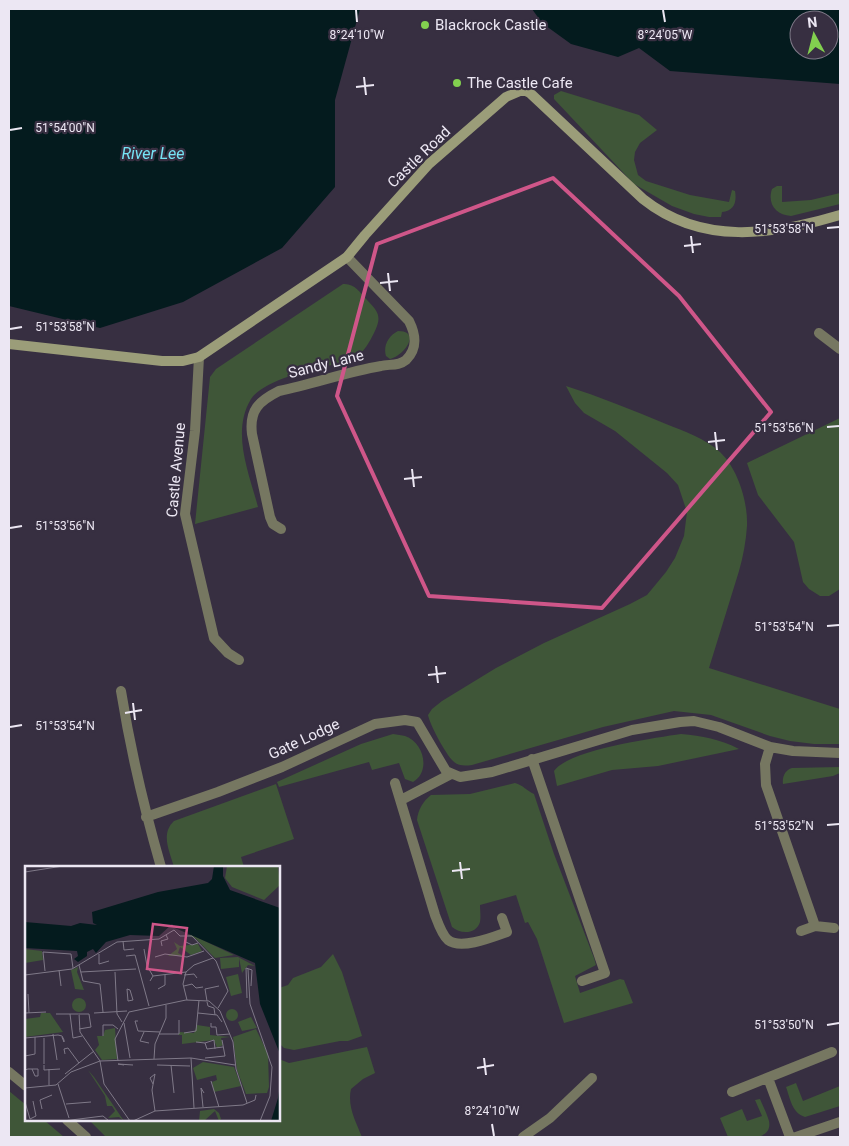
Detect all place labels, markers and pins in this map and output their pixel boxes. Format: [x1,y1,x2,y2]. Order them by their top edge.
place label: Blackrock Castle [435,16,546,34]
marker: Blackrock Castle [419,19,431,31]
place label: The Castle Cafe [467,74,573,92]
marker: The Castle Cafe [451,77,463,89]

